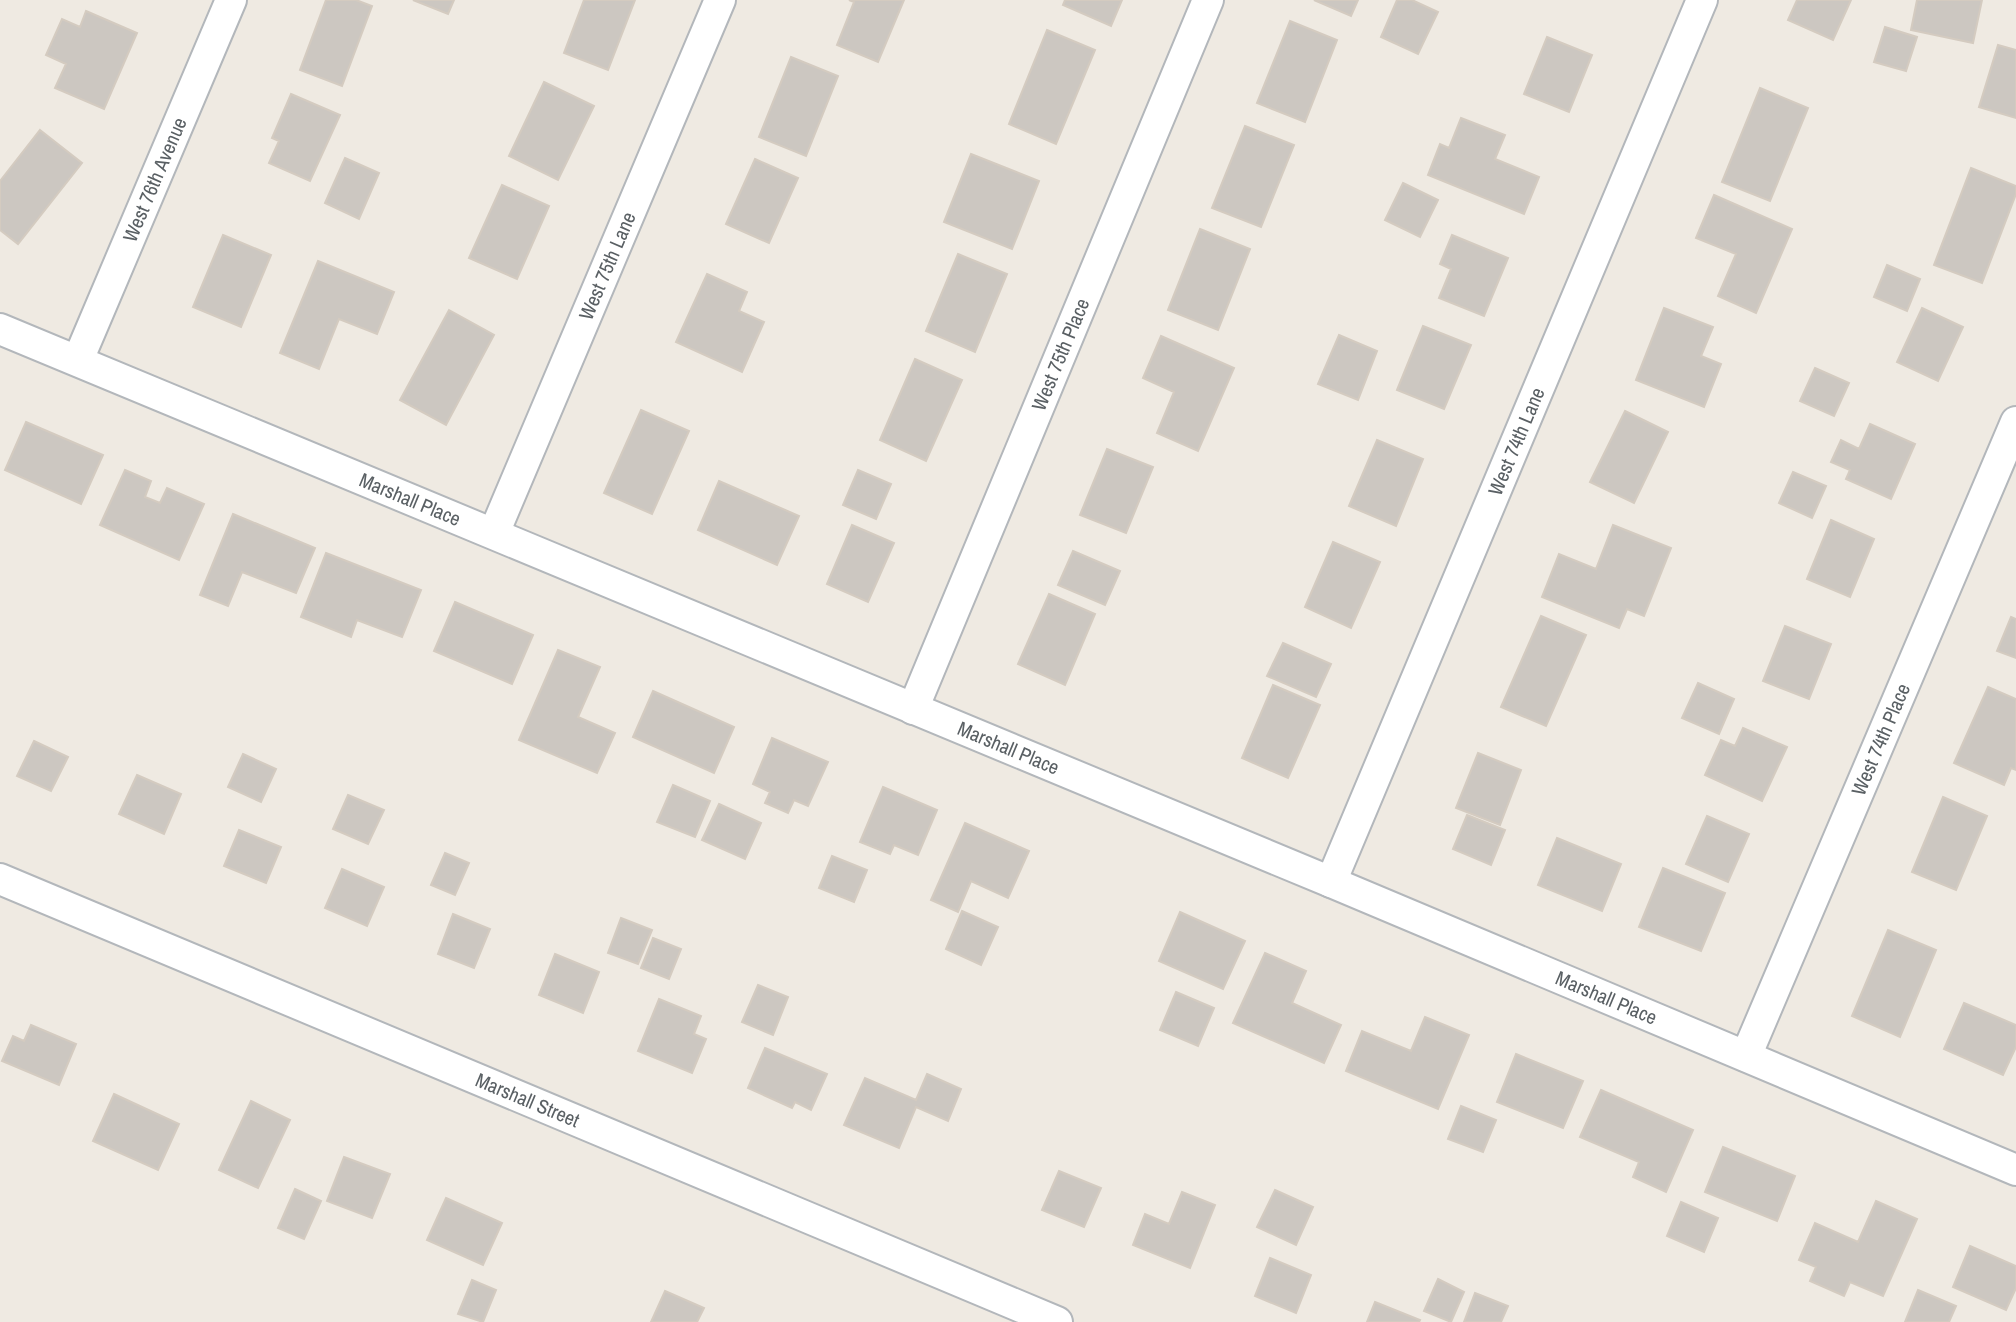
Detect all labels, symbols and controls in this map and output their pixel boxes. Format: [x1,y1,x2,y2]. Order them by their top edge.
street label: West 76th Avenue [116,113,193,246]
street label: West 75th Lane [572,208,642,324]
street label: West 75th Place [1025,294,1095,414]
street label: West 74th Lane [1481,383,1551,499]
street label: Marshall Place [355,466,465,532]
street label: West 74th Place [1845,679,1916,799]
street label: Marshall Place [954,714,1063,781]
street label: Marshall Place [1552,964,1661,1031]
street label: Marshall Street [472,1066,584,1134]

